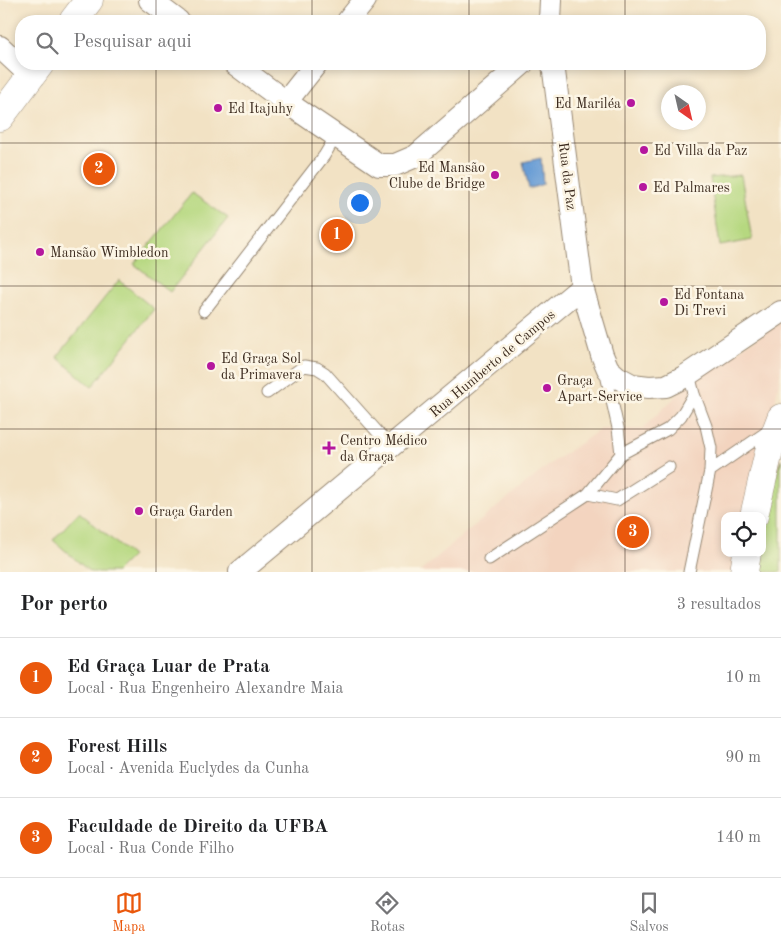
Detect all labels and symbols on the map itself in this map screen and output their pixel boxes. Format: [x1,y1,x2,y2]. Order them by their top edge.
north arrow [661,85,706,130]
place label: Ed Mariléa [555,97,621,111]
marker: Ed Mariléa [625,97,637,109]
marker: Ed Itajuhy [212,102,224,114]
place label: Ed Itajuhy [228,102,294,116]
street label: Rua da Paz [556,141,578,211]
marker: Ed Villa da Paz [638,144,650,156]
place label: Ed Villa da Paz [654,144,747,158]
pin: 2 [83,150,115,188]
place label: Ed Mansão Clube de Bridge [389,161,485,191]
marker: Ed Mansão Clube de Bridge [489,169,501,181]
marker: Ed Palmares [637,181,649,193]
place label: Ed Palmares [653,181,730,195]
your location [347,190,373,216]
pin: 1 [321,216,353,254]
marker: Mansão Wimbledon [34,246,46,258]
place label: Mansão Wimbledon [50,246,169,260]
place label: Ed Fontana Di Trevi [674,288,744,318]
marker: Ed Fontana Di Trevi [658,296,670,308]
street label: Rua Humberto de Campos [427,307,558,420]
place label: Ed Graça Sol da Primavera [221,352,302,382]
marker: Ed Graça Sol da Primavera [205,360,217,372]
place label: Graça Apart-Service [557,374,642,404]
marker: Graça Apart-Service [541,382,553,394]
place label: Centro Médico da Graça [340,434,427,464]
marker: Centro Médico da Graça [322,441,336,455]
marker: Graça Garden [133,505,145,517]
place label: Graça Garden [149,505,233,519]
pin: 3 [617,513,649,551]

